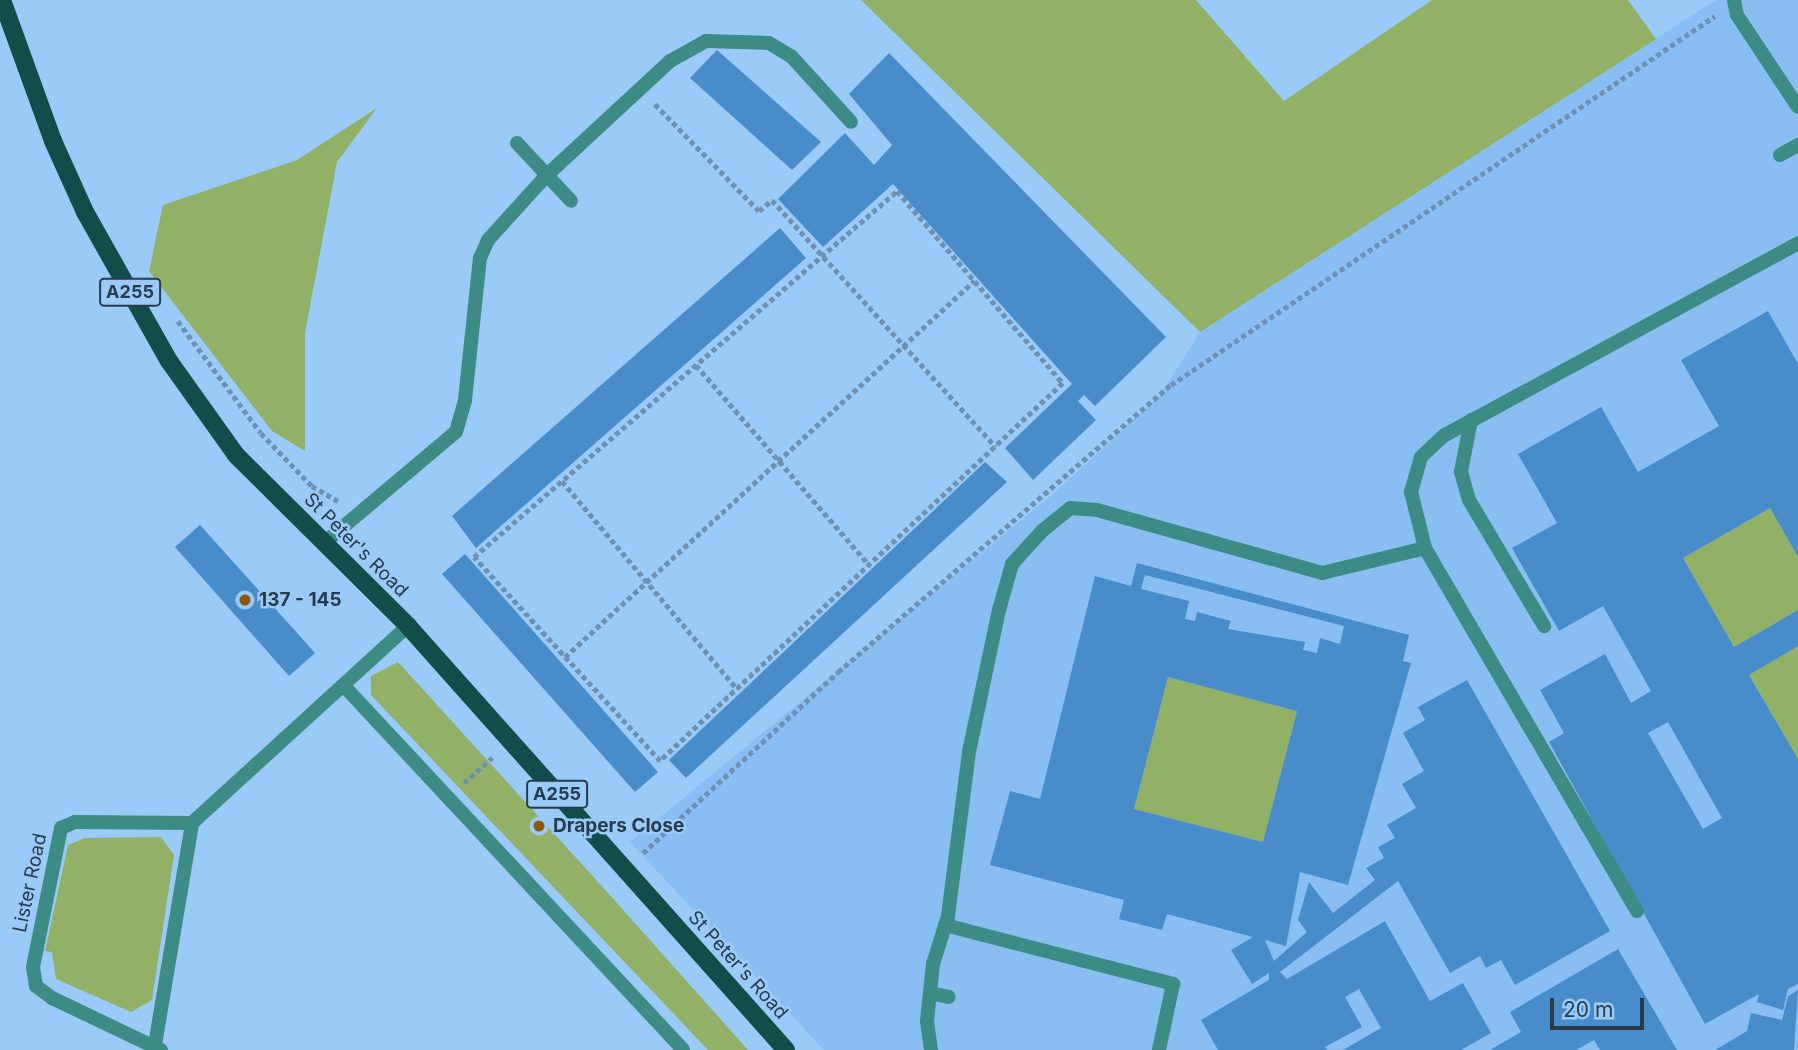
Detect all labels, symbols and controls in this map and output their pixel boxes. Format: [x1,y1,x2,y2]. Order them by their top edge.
road number: A255 [99,278,162,306]
street label: St Peter's Road [299,488,413,602]
place label: 137 - 145 [259,589,342,611]
marker: 137 - 145 [237,592,253,608]
road number: A255 [526,780,588,808]
place label: Drapers Close [553,815,684,837]
marker: Drapers Close [531,818,547,834]
street label: Lister Road [8,831,52,935]
street label: St Peter's Road [683,906,793,1024]
scale bar [1553,984,1647,1028]
text: 20 m [1563,997,1613,1022]

